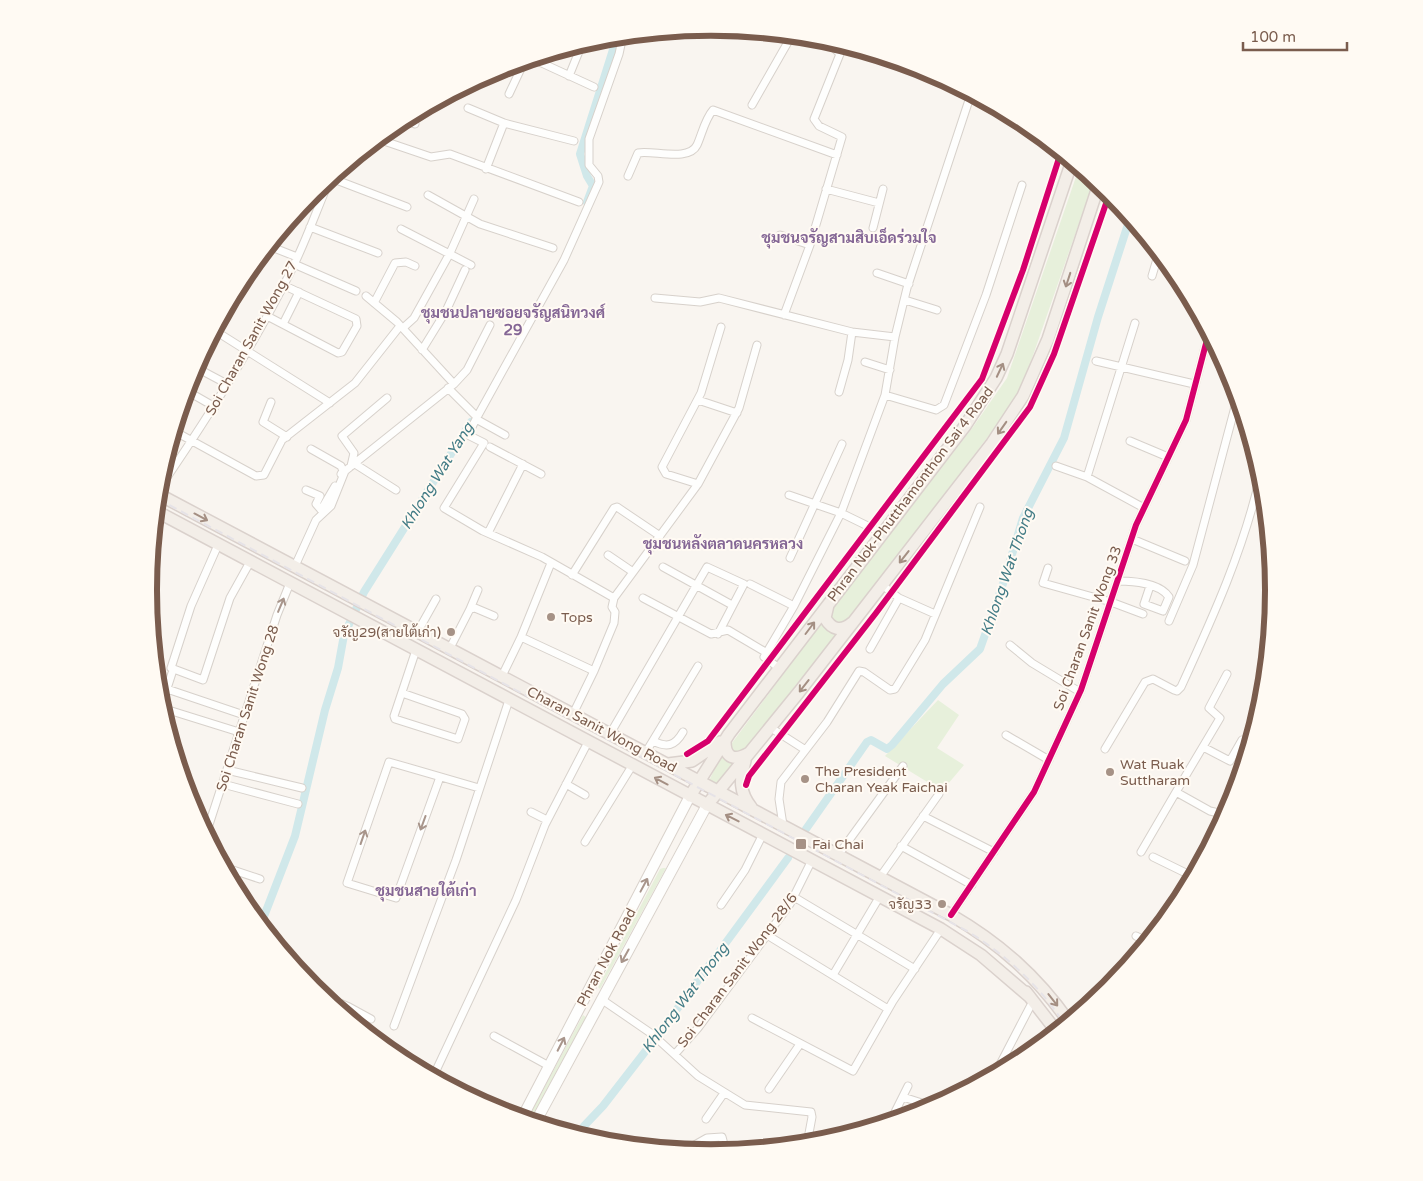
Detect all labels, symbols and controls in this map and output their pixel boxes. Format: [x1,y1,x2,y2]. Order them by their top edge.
scale bar [1243,20,1347,52]
text: 100 m [1250,28,1296,46]
district label: ชุมชนจรัญสามสิบเอ็ดร่วมใจ [761,227,937,249]
street label: Soi Charan Sanit Wong 27 [202,258,301,418]
one-way arrow [1063,272,1073,288]
district label: ชุมชนปลายซอยจรัญสนิทวงศ์ 29 [421,303,606,339]
one-way arrow [995,363,1005,378]
street label: Phran Nok-Phutthamonthon Sai 4 Road [824,383,997,605]
water label: Khlong Wat Yang [397,418,478,533]
one-way arrow [997,421,1007,435]
water label: Khlong Wat Thong [977,505,1038,638]
one-way arrow [193,513,208,522]
district label: ชุมชนหลังตลาดนครหลวง [643,534,803,555]
street label: Soi Charan Sanit Wong 33 [1050,544,1125,713]
one-way arrow [899,550,909,564]
one-way arrow [277,598,287,613]
place label: Tops [561,609,593,626]
marker: Tops [545,611,557,623]
one-way arrow [805,621,815,635]
street label: Soi Charan Sanit Wong 28 [213,623,282,793]
place label: จรัญ29(สายใต้เก่า) [333,623,441,641]
marker: จรัญ29(สายใต้เก่า) [445,626,457,638]
one-way arrow [799,679,810,692]
street label: Charan Sanit Wong Road [524,683,680,776]
place label: Wat Ruak Suttharam [1120,756,1190,789]
place label: The President Charan Yeak Faichai [815,763,948,796]
marker: Wat Ruak Suttharam [1104,766,1116,778]
marker: The President Charan Yeak Faichai [799,773,811,785]
one-way arrow [654,776,669,785]
one-way arrow [725,813,740,822]
one-way arrow [418,815,427,830]
one-way arrow [359,829,368,845]
place label: Fai Chai [812,836,864,853]
marker: Fai Chai [794,837,808,851]
one-way arrow [639,877,649,892]
district label: ชุมชนสายใต้เก่า [375,881,477,902]
street label: Soi Charan Sanit Wong 28/6 [674,890,801,1051]
place label: จรัญ33 [888,896,932,913]
marker: จรัญ33 [936,898,948,910]
street label: Phran Nok Road [573,905,640,1009]
water label: Khlong Wat Thong [638,938,733,1056]
one-way arrow [620,948,630,963]
one-way arrow [1048,993,1059,1006]
one-way arrow [556,1037,566,1052]

